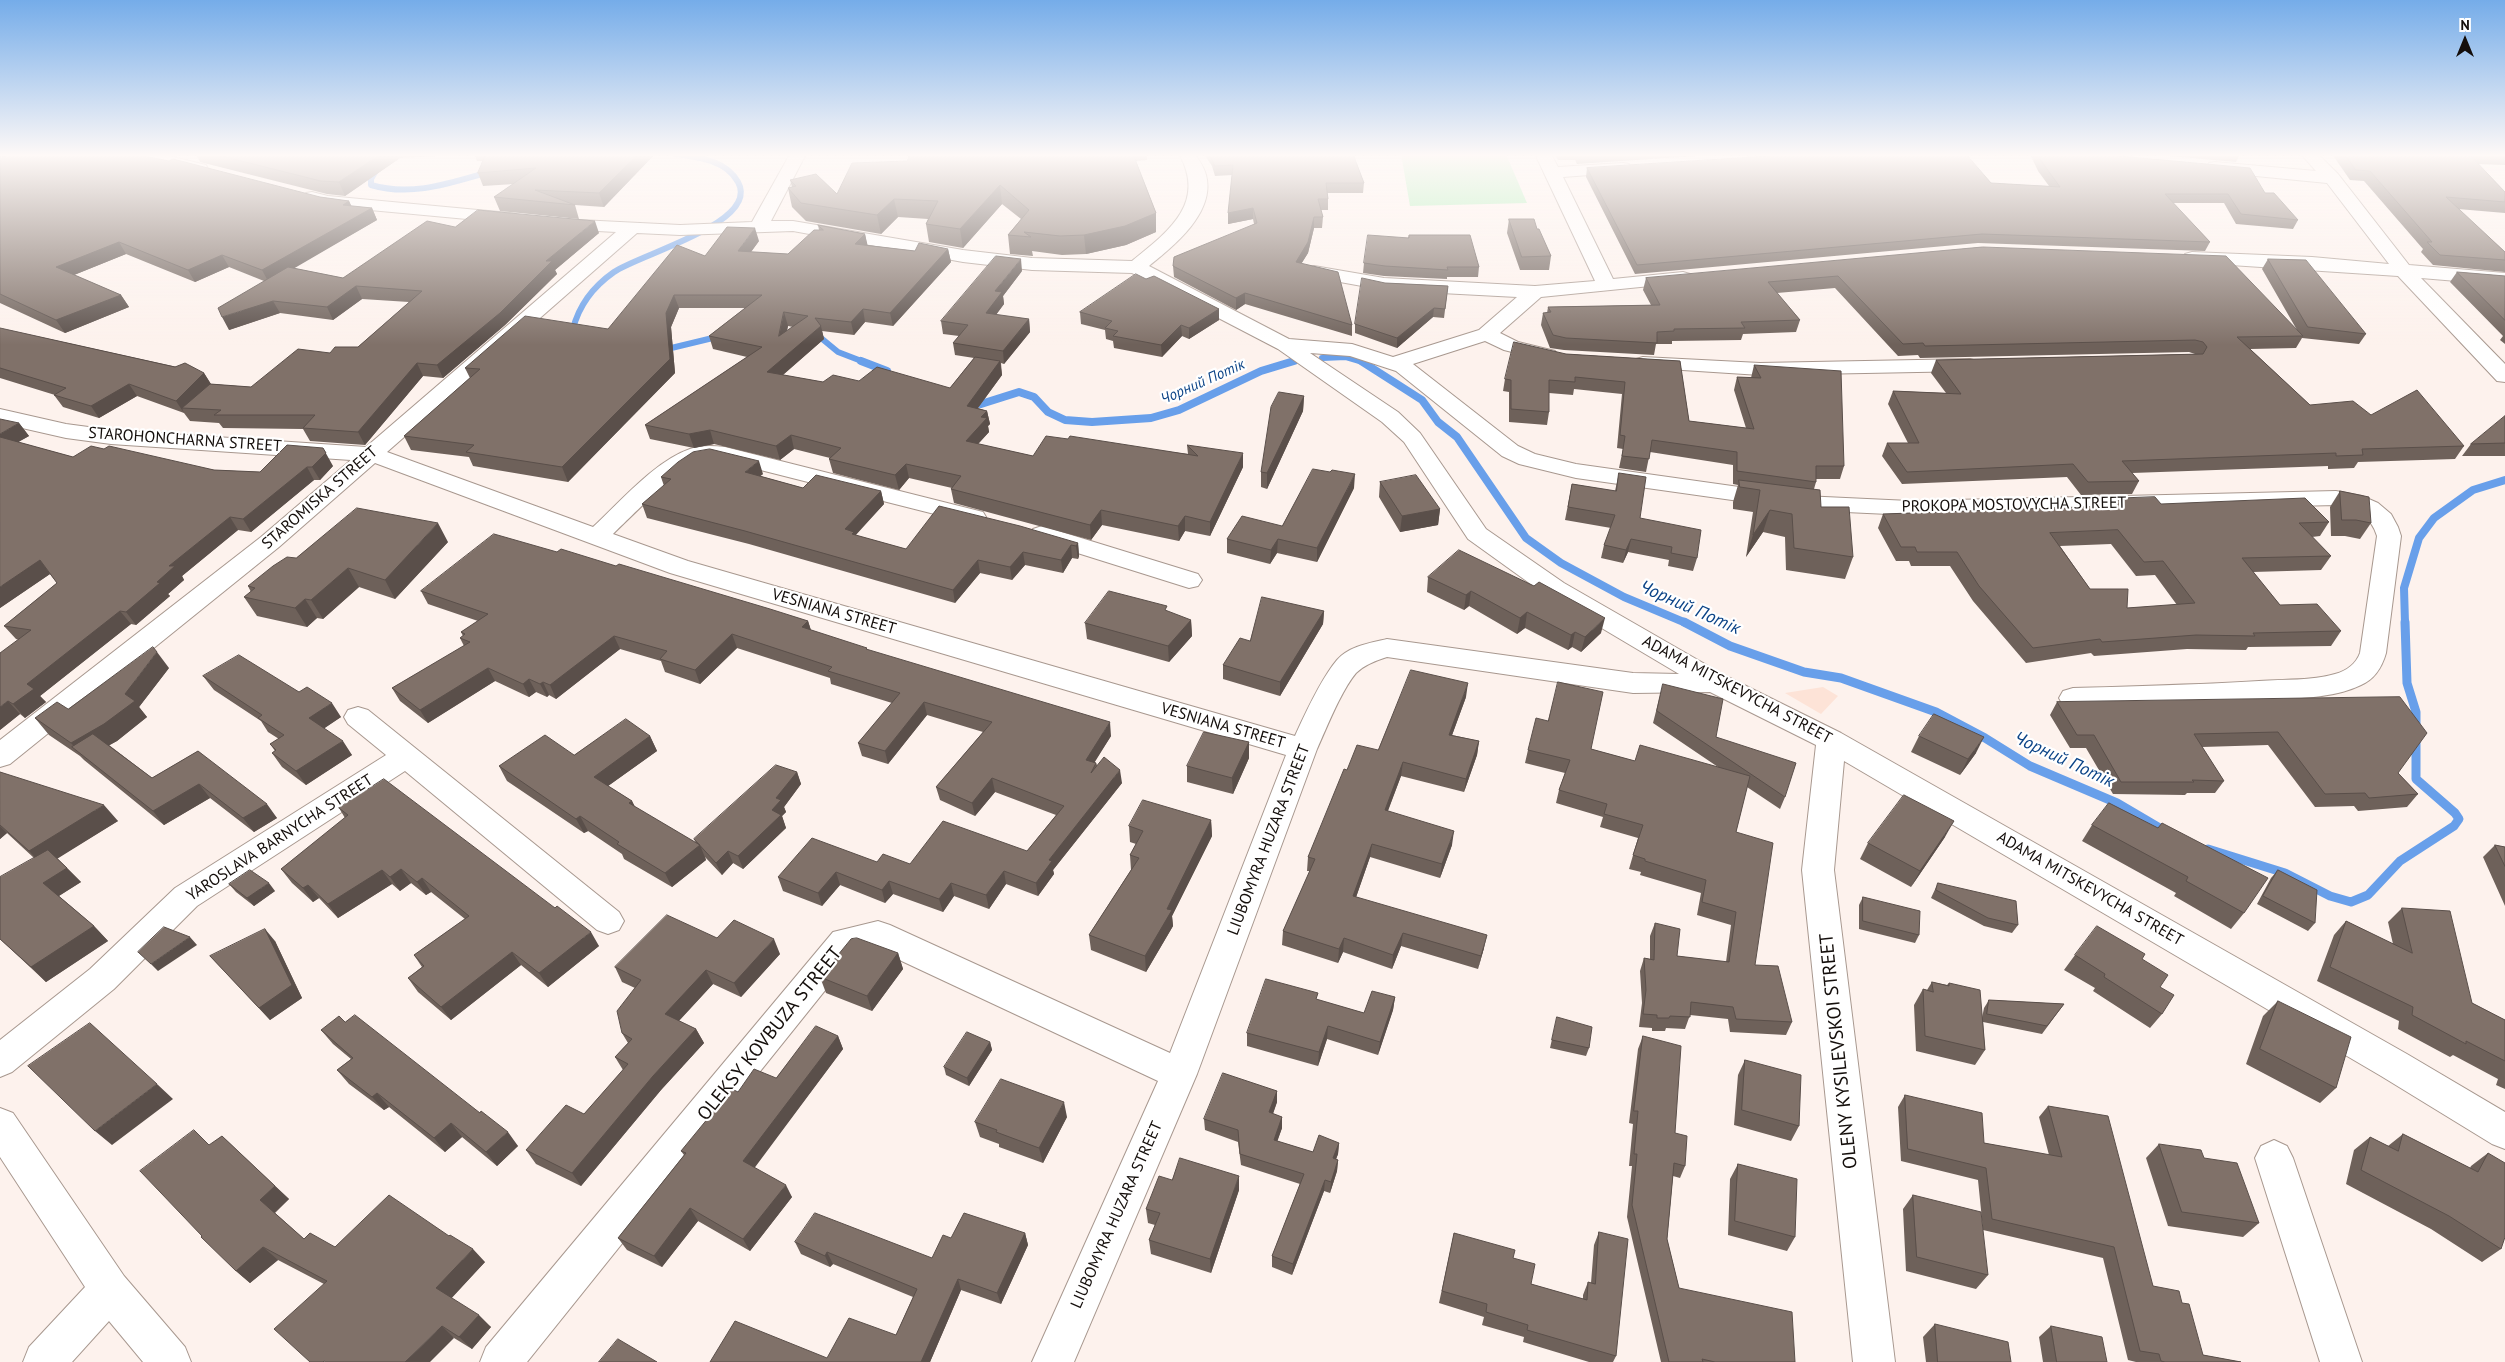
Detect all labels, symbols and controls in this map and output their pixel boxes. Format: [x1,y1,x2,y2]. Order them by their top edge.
north arrow [2440,15,2490,65]
text: N [2460,16,2470,34]
water label: Чорний Потік [1158,355,1248,409]
street label: STAROHONCHARNA STREET [88,424,282,456]
street label: STAROMISKA STREET [258,443,382,553]
street label: PROKOPA MOSTOVYCHA STREET [1901,493,2127,517]
water label: Чорний Потік [1636,576,1744,640]
street label: VESNIANA STREET [770,585,898,639]
street label: ADAMA MITSKEVYCHA STREET [1639,632,1835,748]
street label: VESNIANA STREET [1159,699,1287,753]
water label: Чорний Потік [2010,727,2118,793]
street label: LIUBOMYRA HUZARA STREET [1224,742,1314,938]
street label: YAROSLAVA BARNYCHA STREET [183,771,377,905]
street label: ADAMA MITSKEVYCHA STREET [1993,828,2187,950]
street label: OLENY KYSILEVSKOI STREET [1815,932,1863,1170]
street label: OLEKSY KOVBUZA STREET [693,943,847,1125]
street label: LIUBOMYRA HUZARA STREET [1067,1119,1167,1311]

